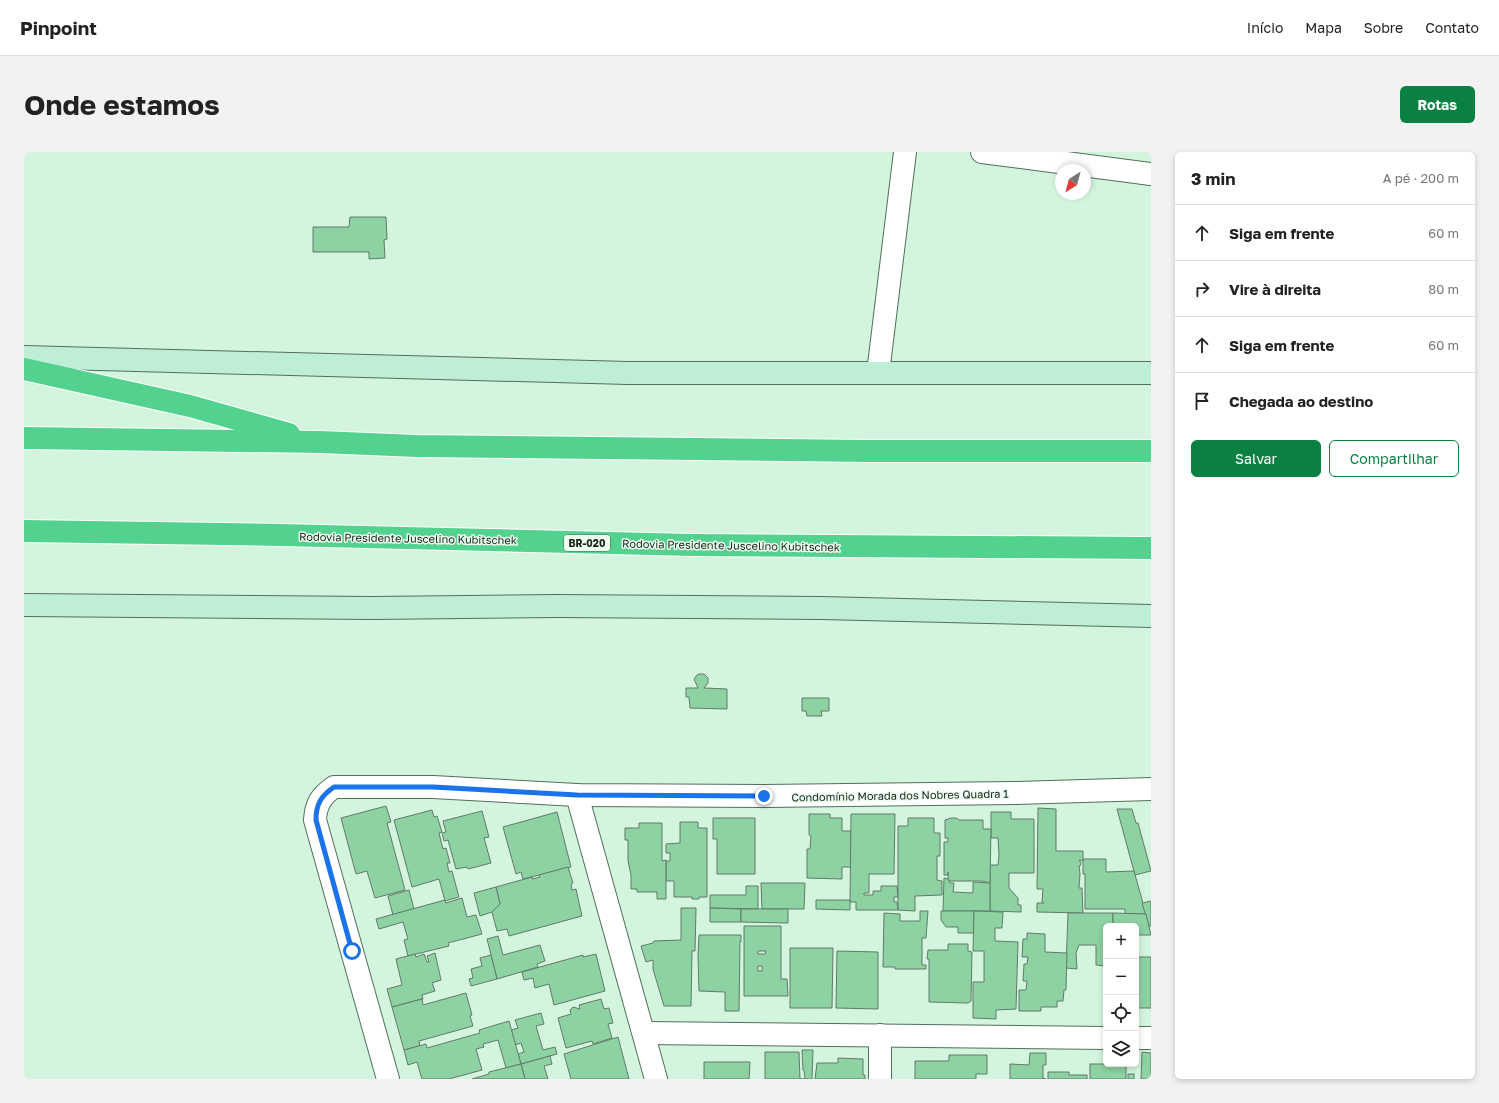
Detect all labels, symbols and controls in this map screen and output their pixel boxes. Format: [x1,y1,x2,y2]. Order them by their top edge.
text: Pinpoint [20,16,97,39]
text: Início [1247,19,1283,36]
text: Mapa [1305,19,1342,36]
text: Sobre [1364,19,1403,36]
text: Contato [1425,19,1479,36]
button: Rotas [1400,86,1475,123]
text: Onde estamos [24,88,220,121]
north arrow [1055,164,1091,200]
text: 3 min [1191,168,1235,189]
text: A pé · 200 m [1383,170,1459,186]
icon: ahead [1191,222,1213,244]
text: Siga em frente [1229,224,1334,242]
text: 60 m [1428,225,1459,241]
icon: right [1191,278,1213,300]
text: Vire à direita [1229,280,1321,298]
text: 80 m [1428,281,1459,297]
icon: ahead [1191,334,1213,356]
text: Siga em frente [1229,336,1334,354]
text: 60 m [1428,337,1459,353]
icon: arrive [1191,390,1213,412]
text: Chegada ao destino [1229,392,1373,410]
button: Salvar [1191,440,1321,477]
button: Compartilhar [1329,440,1459,477]
street label: Rodovia Presidente Juscelino Kubitschek [299,530,517,546]
road number: BR-020 [564,535,610,551]
street label: Rodovia Presidente Juscelino Kubitschek [622,537,840,553]
route end [755,787,773,805]
street label: Condomínio Morada dos Nobres Quadra 1 [791,787,1009,803]
map controls [1103,923,1139,1067]
button: + [1103,923,1139,959]
route start [343,942,361,960]
button: − [1103,959,1139,995]
button: locate [1103,995,1139,1031]
button: layers [1103,1031,1139,1067]

